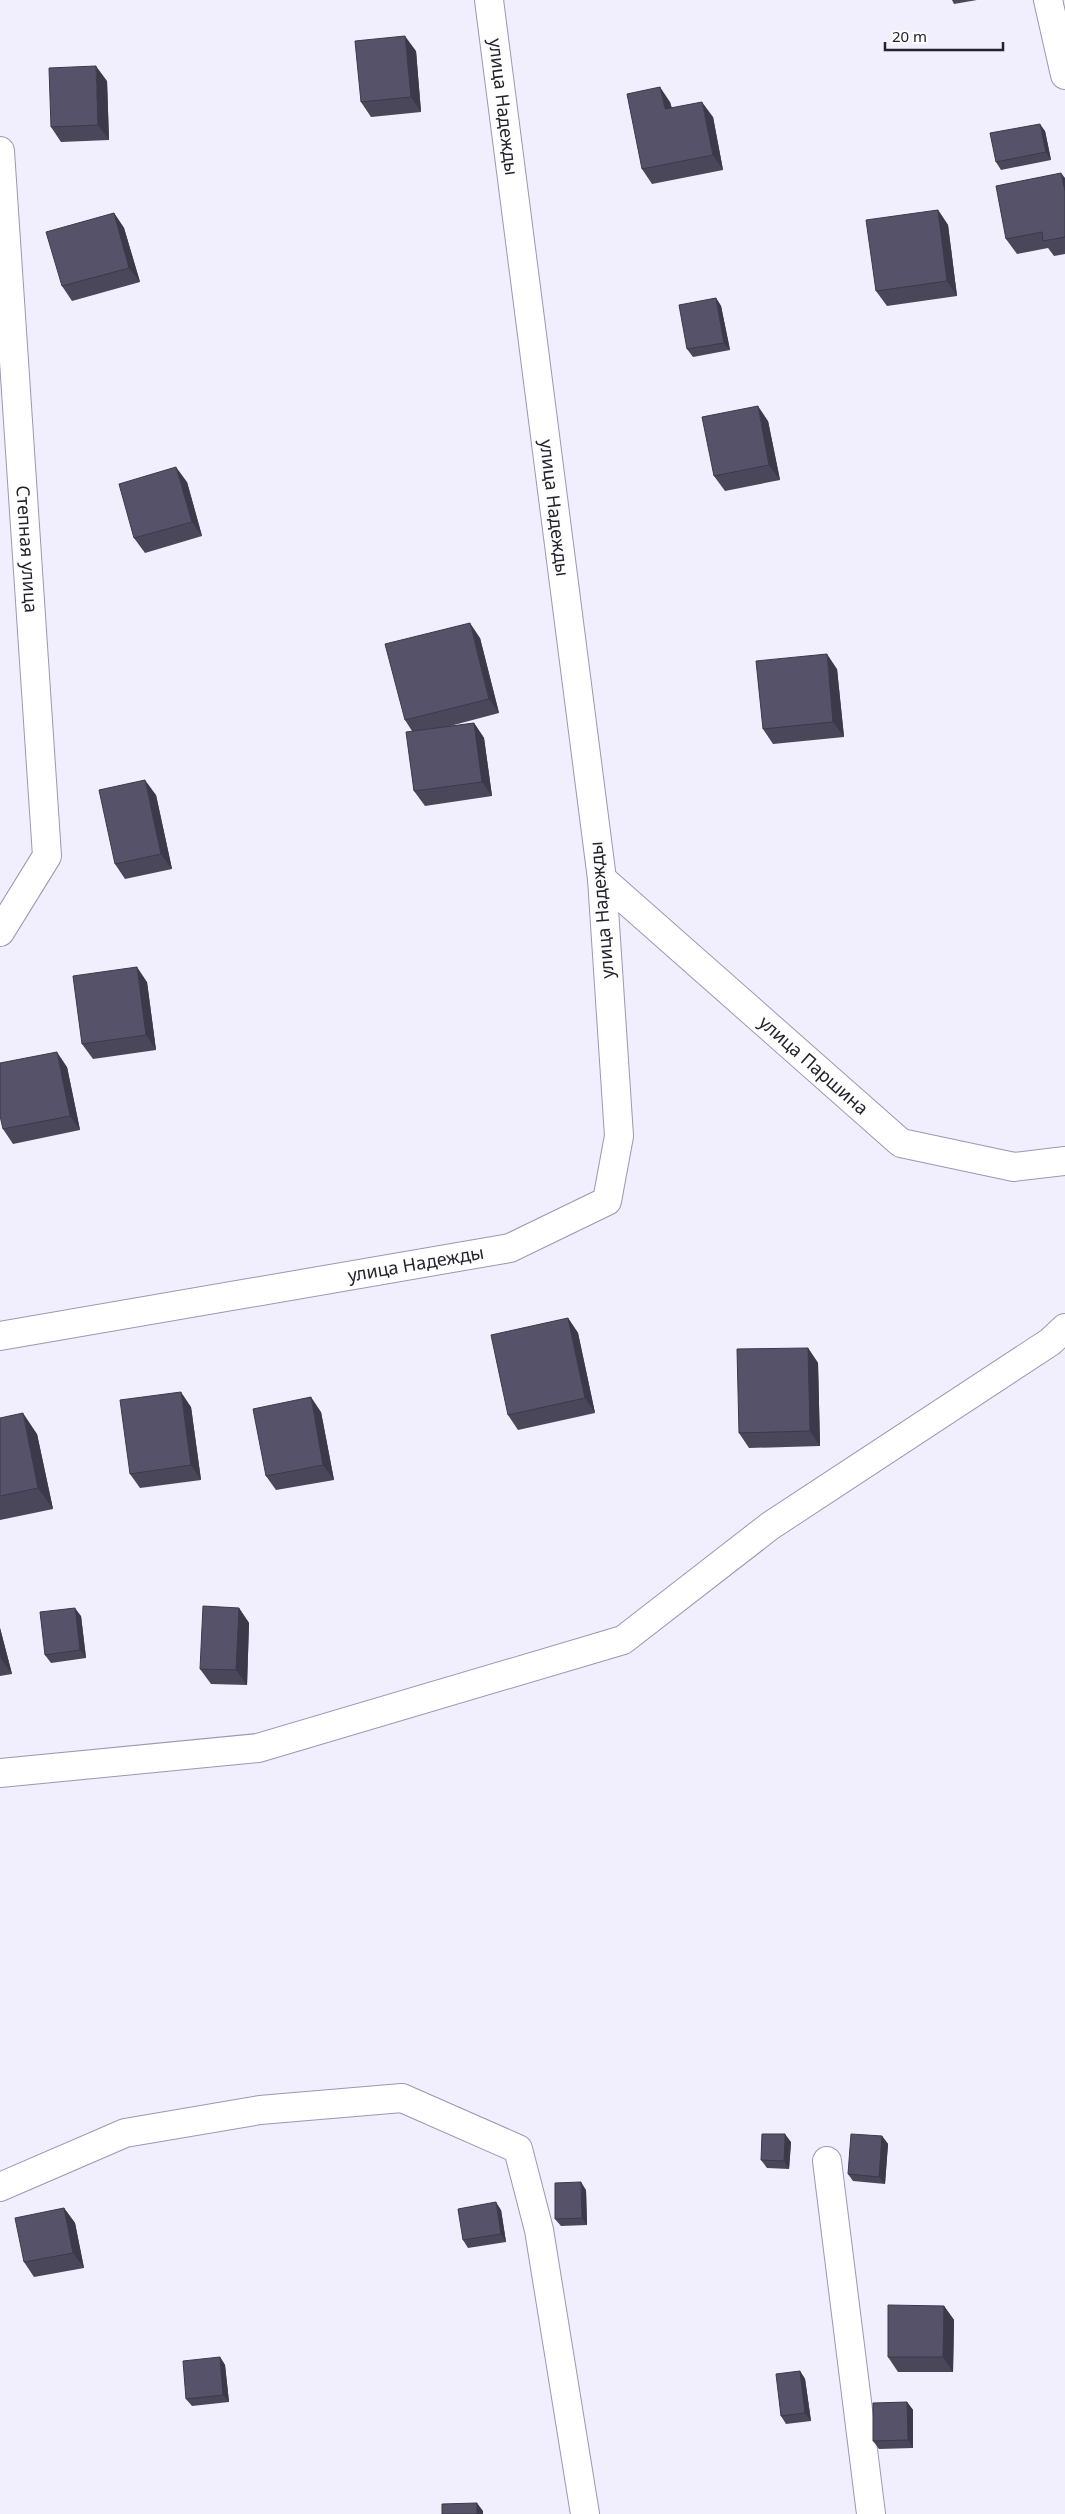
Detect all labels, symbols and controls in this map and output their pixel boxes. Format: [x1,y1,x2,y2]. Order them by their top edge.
scale bar [885,20,1002,52]
text: 20 m [892,26,927,46]
street label: улица Надежды [484,37,524,177]
street label: улица Надежды [535,438,575,578]
street label: Степная улица [11,484,44,614]
street label: улица Надежды [583,840,619,980]
street label: улица Паршина [754,1010,874,1120]
street label: улица Надежды [346,1240,486,1287]

